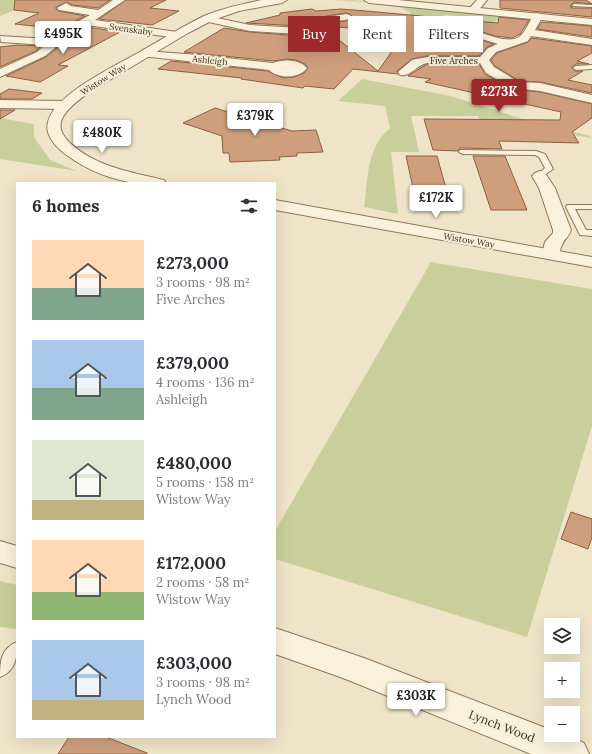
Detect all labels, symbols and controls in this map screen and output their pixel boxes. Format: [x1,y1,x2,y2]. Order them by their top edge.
chip: Buy [288,16,340,52]
chip: Rent [348,16,406,52]
chip: Filters [414,16,483,52]
pin: £495K [35,21,91,55]
street label: Svenskaby [109,21,154,38]
text: £495K [44,25,82,42]
street label: Ashleigh [191,53,229,67]
street label: Five Arches [430,55,478,66]
street label: Wistow Way [78,61,128,97]
pin: £273K [471,79,527,113]
text: £273K [480,83,518,100]
pin: £379K [227,103,283,137]
text: £379K [236,107,274,124]
pin: £480K [74,120,130,154]
text: £480K [82,124,122,141]
pin: £172K [408,185,464,219]
text: £172K [418,189,454,206]
text: 6 homes [32,195,99,217]
icon: filters [238,195,260,217]
street label: Wistow Way [443,230,496,250]
text: £273,000 [156,252,229,274]
icon: home [64,256,112,304]
text: 3 rooms · 98 m² [156,274,250,291]
text: Five Arches [156,291,225,308]
text: £379,000 [156,352,229,374]
icon: home [64,356,112,404]
text: 4 rooms · 136 m² [156,374,254,391]
text: Ashleigh [156,391,207,408]
text: £480,000 [156,452,232,474]
icon: home [64,456,112,504]
text: 5 rooms · 158 m² [156,474,254,491]
text: Wistow Way [156,491,231,508]
text: £172,000 [156,552,226,574]
icon: home [64,556,112,604]
text: 2 rooms · 58 m² [156,574,249,591]
text: Wistow Way [156,591,231,608]
map controls [544,618,580,742]
button: layers [544,618,580,654]
text: £303,000 [156,652,232,674]
icon: home [64,656,112,704]
button: + [544,662,580,698]
text: 3 rooms · 98 m² [156,674,250,691]
pin: £303K [388,683,444,717]
text: £303K [396,687,436,704]
text: Lynch Wood [156,691,232,708]
button: − [544,706,580,742]
street label: Lynch Wood [467,707,537,745]

